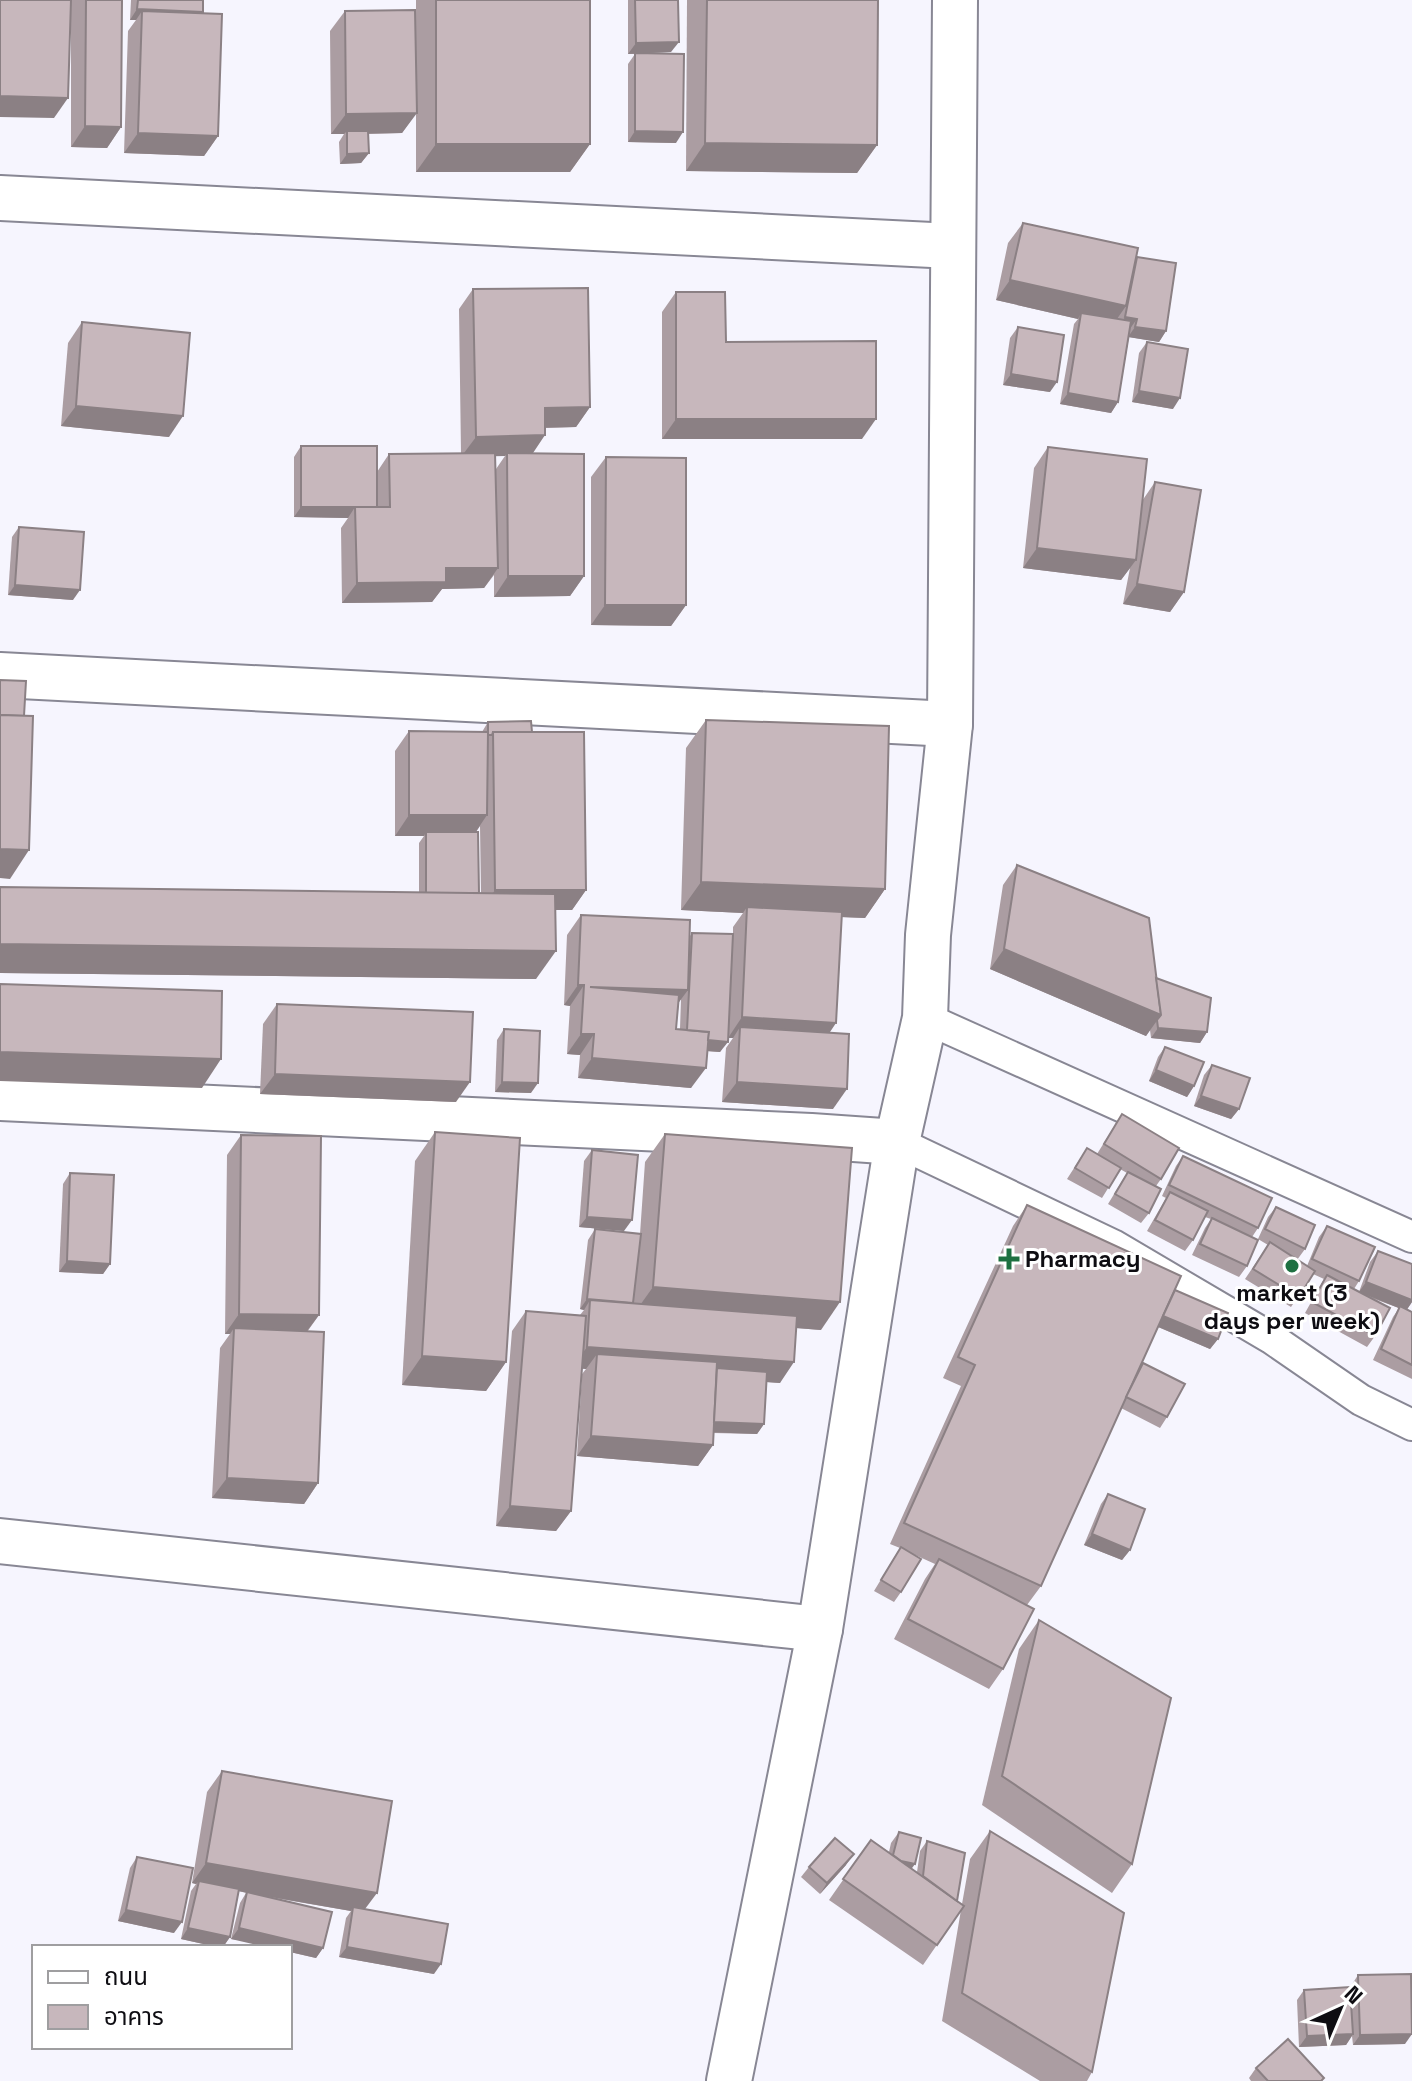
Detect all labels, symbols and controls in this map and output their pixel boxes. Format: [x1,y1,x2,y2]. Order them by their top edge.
place label: Pharmacy [1025,1243,1141,1274]
marker: Pharmacy [1000,1250,1018,1268]
marker: market (3 days per week) [1283,1257,1301,1275]
place label: market (3 days per week) [1204,1277,1380,1336]
legend [32,1945,292,2049]
text: ถนน [104,1961,148,1992]
north arrow [1300,1969,1380,2049]
text: N [1339,1979,1369,2010]
text: อาคาร [104,2001,164,2032]

